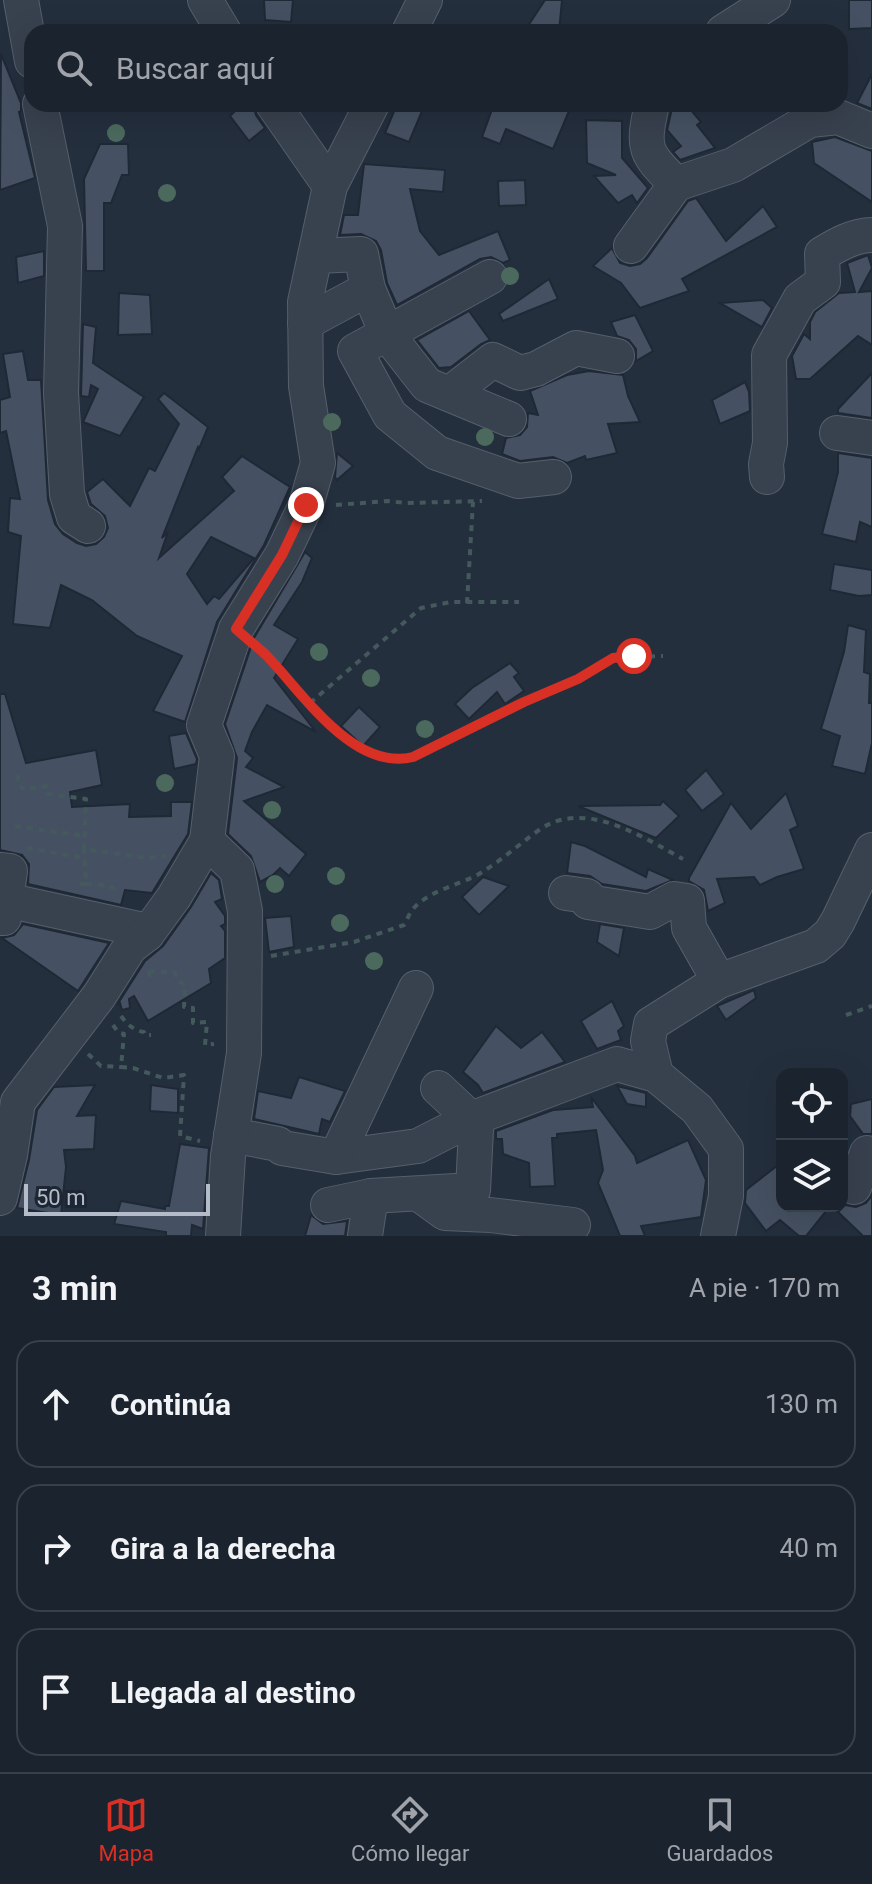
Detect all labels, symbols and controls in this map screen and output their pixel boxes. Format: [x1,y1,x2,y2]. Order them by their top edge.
search box [24,24,848,112]
icon: search [52,46,96,90]
text: Buscar aquí [116,51,274,86]
route end [288,487,324,523]
route start [616,638,652,674]
map controls [776,1068,848,1212]
button: locate [776,1068,848,1140]
button: layers [776,1140,848,1212]
scale bar [24,1180,210,1216]
text: 50 m [36,1185,85,1210]
text: 3 min [32,1268,117,1308]
text: A pie · 170 m [689,1273,840,1303]
icon: ahead [34,1382,78,1426]
text: Continúa [110,1387,231,1422]
text: 130 m [765,1389,838,1419]
icon: right [34,1526,78,1570]
text: Gira a la derecha [110,1531,336,1566]
text: 40 m [780,1533,838,1563]
icon: arrive [34,1670,78,1714]
text: Llegada al destino [110,1675,356,1710]
tab: Mapa [99,1793,154,1866]
tab: Cómo llegar [351,1793,469,1866]
tab: Guardados [666,1793,773,1866]

